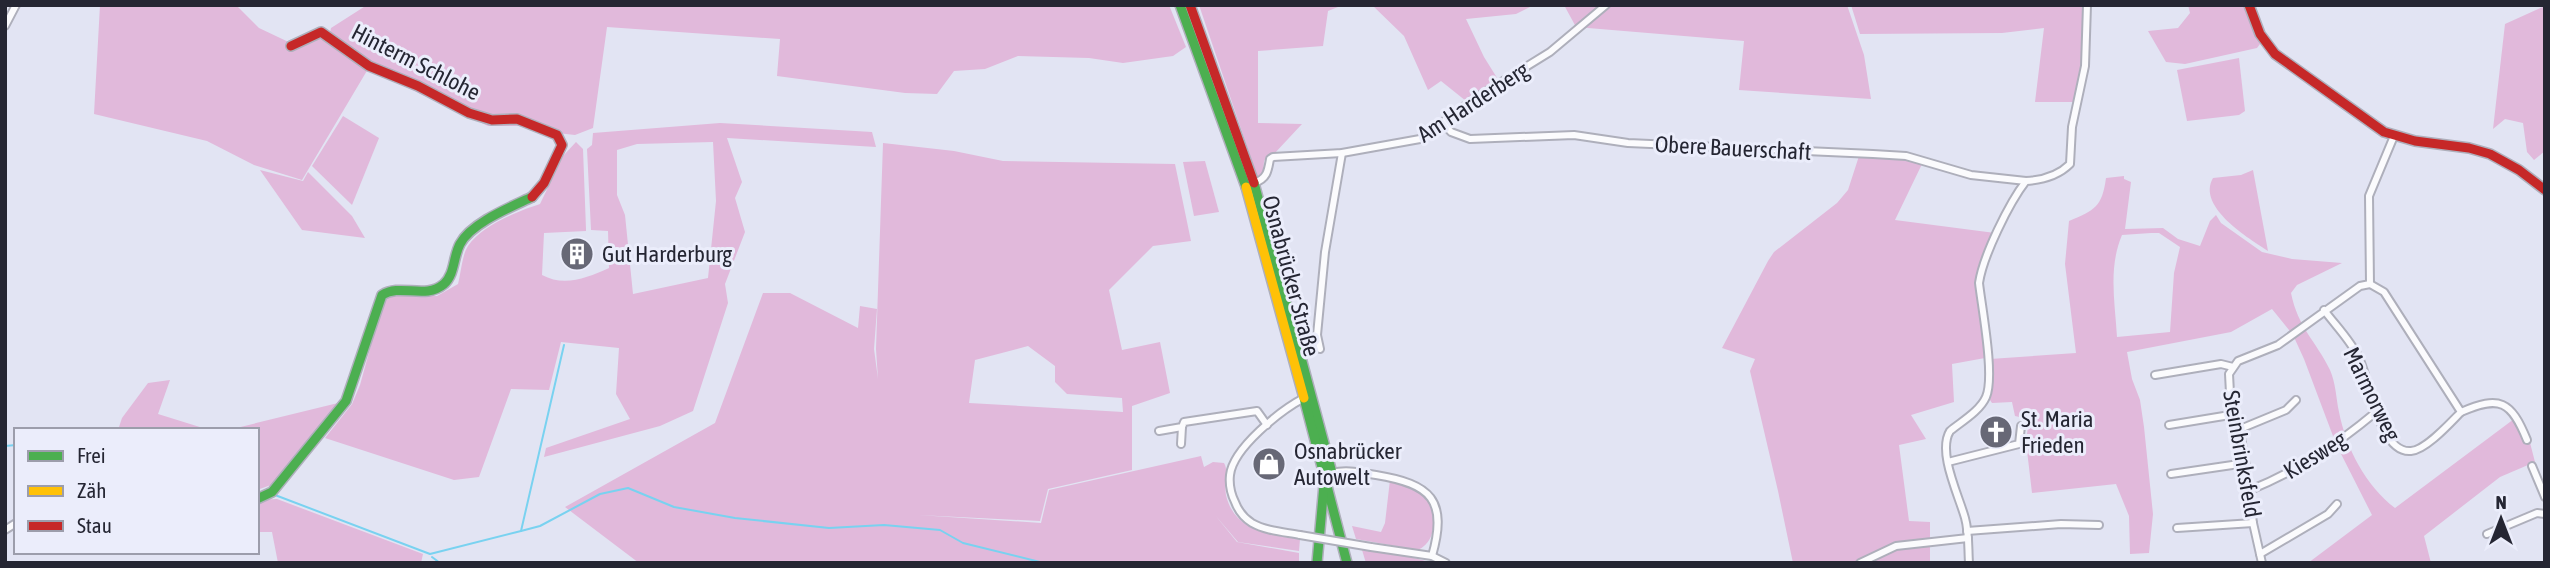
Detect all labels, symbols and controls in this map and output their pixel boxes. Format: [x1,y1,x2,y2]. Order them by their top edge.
street label: Hinterm Schlohe [347,18,485,106]
street label: Am Harderberg [1413,56,1534,148]
street label: Obere Bauerschaft [1654,131,1812,165]
street label: Osnabrücker Straße [1257,193,1325,359]
building icon: Gut Harderburg [558,235,596,273]
place label: Gut Harderburg [602,241,732,267]
street label: Marmorweg [2338,343,2406,445]
street label: Steinbrinksfeld [2218,388,2266,520]
place label: St. Maria Frieden [2021,406,2093,458]
church icon: St. Maria Frieden [1977,413,2015,451]
street label: Kiesweg [2279,426,2351,484]
legend [14,428,259,554]
place label: Osnabrücker Autowelt [1294,438,1403,490]
text: Frei [77,443,106,467]
shop icon: Osnabrücker Autowelt [1250,445,1288,483]
text: Zäh [77,478,106,502]
north arrow [2466,484,2536,554]
text: N [2495,491,2507,513]
text: Stau [77,513,112,537]

